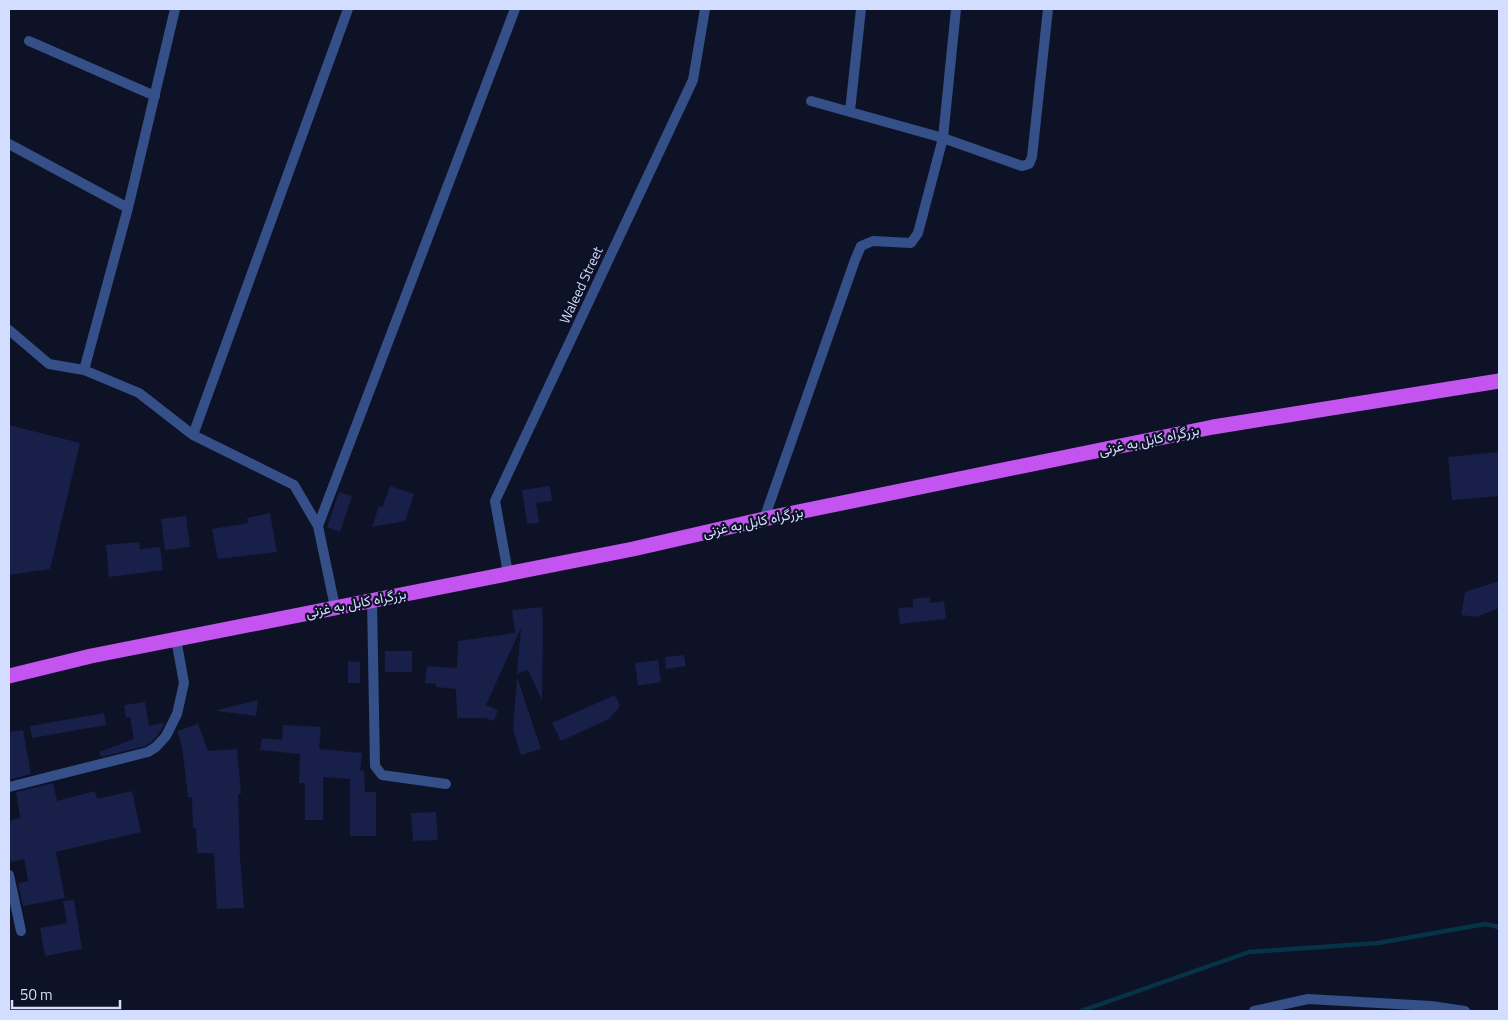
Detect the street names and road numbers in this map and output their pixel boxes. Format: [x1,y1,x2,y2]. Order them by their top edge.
street label: Waleed Street [553,243,608,327]
street label: بزرگراه کابل به غزنی [1097,419,1201,460]
street label: بزرگراه کابل به غزنی [701,501,805,542]
street label: بزرگراه کابل به غزنی [304,582,408,623]

